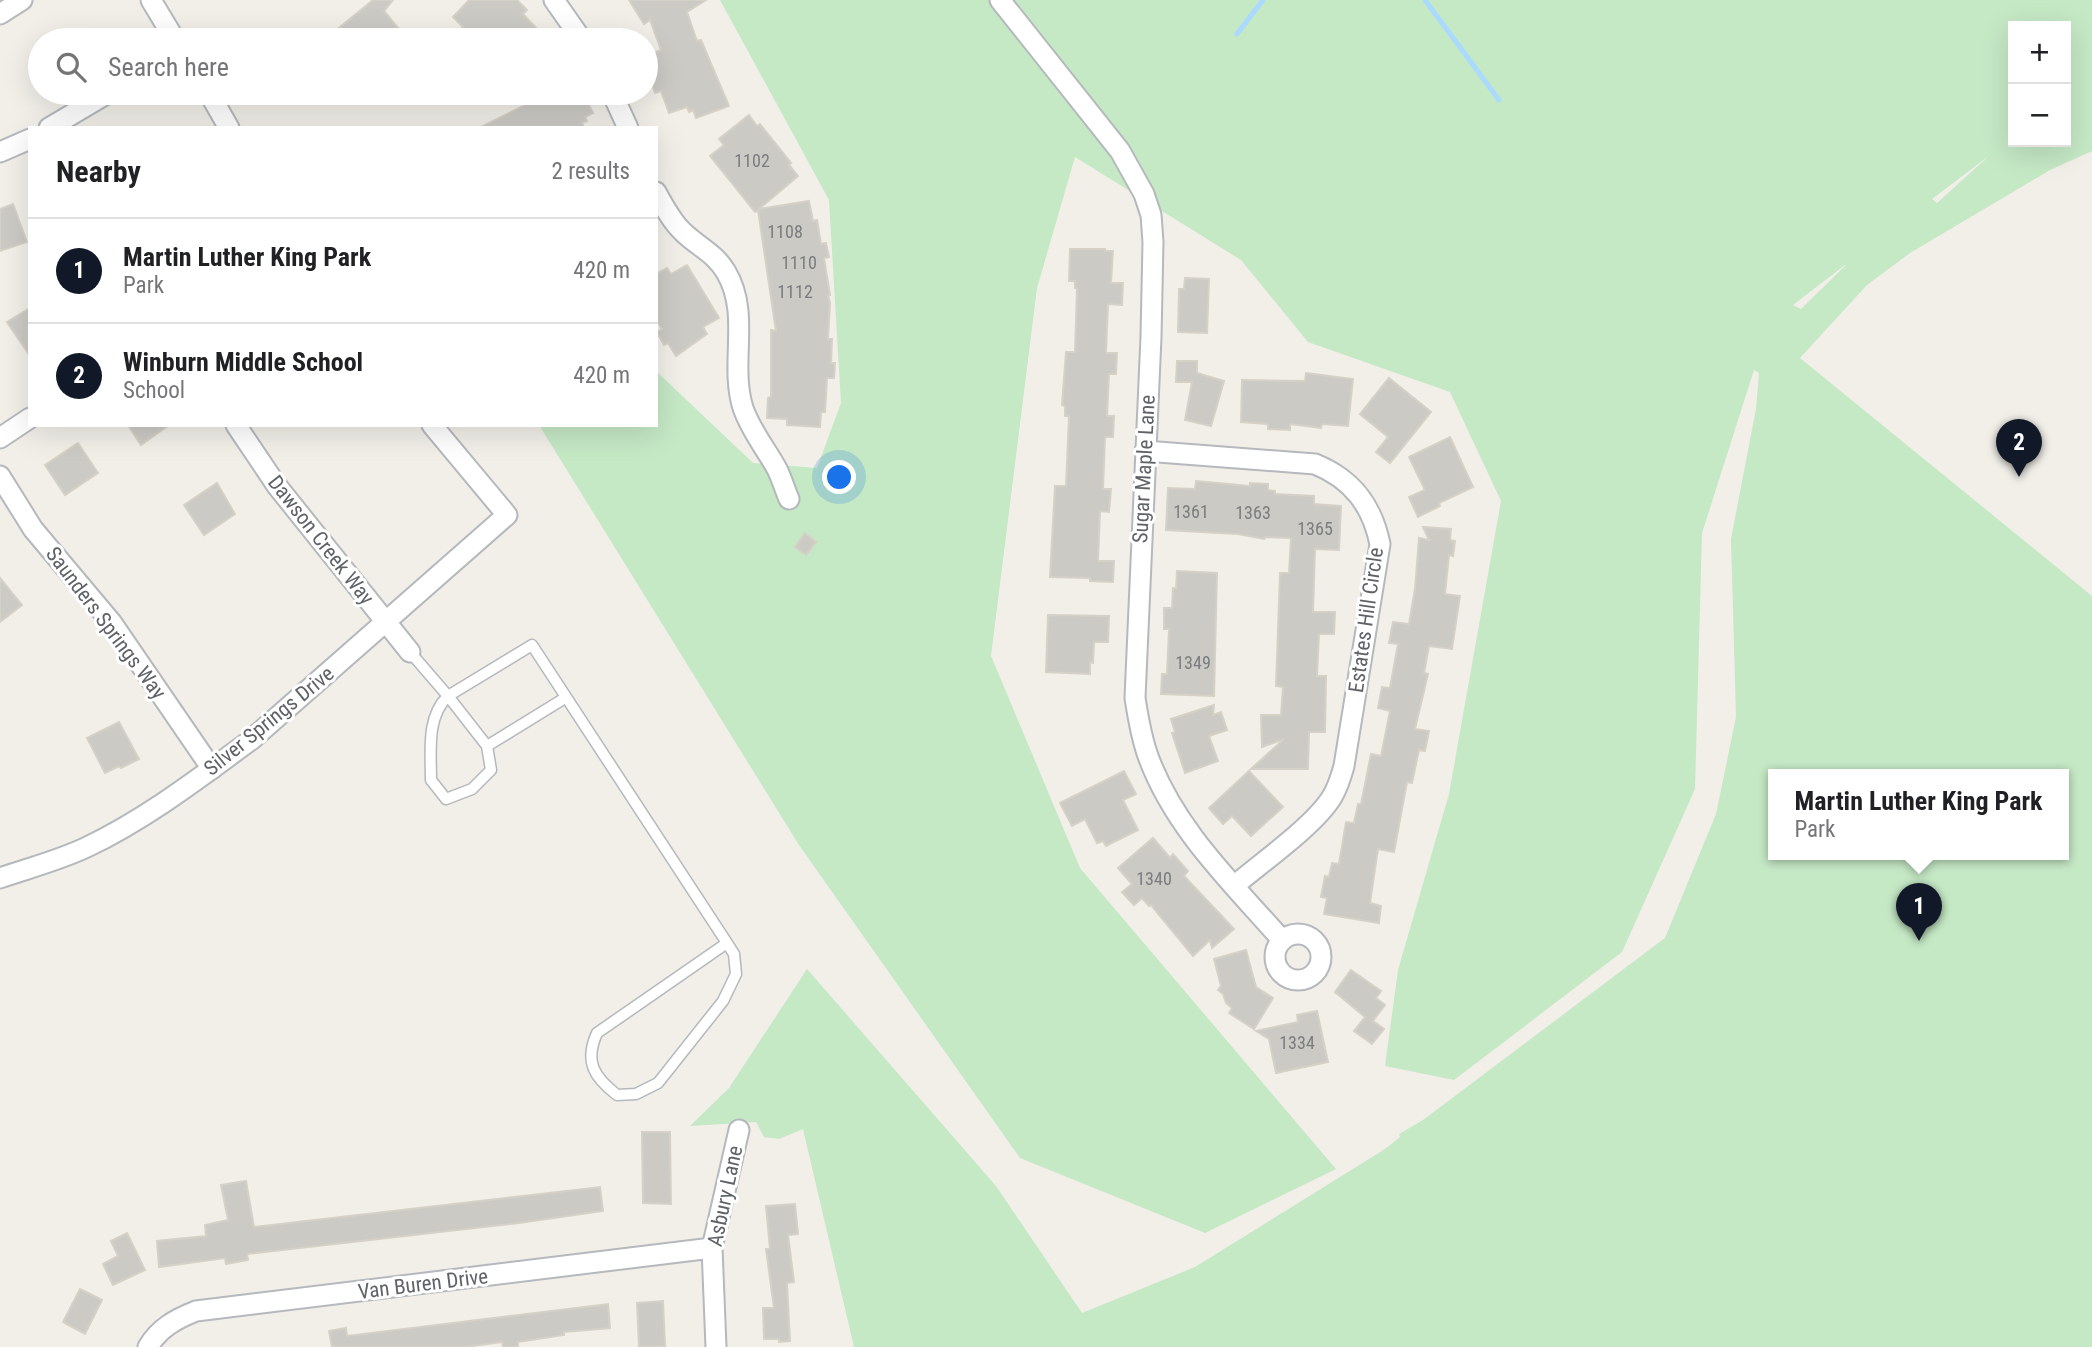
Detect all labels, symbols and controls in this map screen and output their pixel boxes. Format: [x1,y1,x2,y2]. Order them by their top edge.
map controls [2008,21,2071,147]
button: + [2008,21,2071,84]
search box [28,28,658,105]
icon: search [52,48,90,86]
text: Search here [108,52,229,82]
button: − [2008,84,2071,147]
house number: 1102 [734,150,770,171]
text: Nearby [56,154,141,189]
text: 2 results [552,158,630,185]
house number: 1108 [767,221,803,242]
text: Martin Luther King Park [123,242,371,272]
house number: 1110 [781,252,817,273]
text: 1 [73,257,85,284]
text: 420 m [573,257,630,284]
text: Park [123,272,164,299]
house number: 1112 [777,281,813,302]
text: Winburn Middle School [123,347,363,377]
text: 2 [73,362,85,389]
text: 420 m [573,362,630,389]
text: School [123,377,185,404]
street label: Sugar Maple Lane [1128,394,1160,544]
pin: 2 [1996,419,2042,477]
your location [822,460,856,494]
street label: Dawson Creek Way [263,471,379,610]
house number: 1361 [1173,501,1209,522]
house number: 1363 [1235,502,1271,523]
house number: 1365 [1297,518,1333,539]
street label: Saunders Springs Way [41,542,171,704]
street label: Estates Hill Circle [1344,546,1388,694]
house number: 1349 [1175,652,1211,673]
street label: Silver Springs Drive [199,661,339,781]
popup [1768,769,2069,860]
text: Martin Luther King Park [1794,786,2043,816]
text: Park [1794,816,1835,843]
house number: 1340 [1136,868,1172,889]
pin: 1 [1896,883,1942,941]
house number: 1334 [1279,1032,1315,1053]
street label: Asbury Lane [703,1143,747,1249]
street label: Van Buren Drive [357,1264,490,1304]

